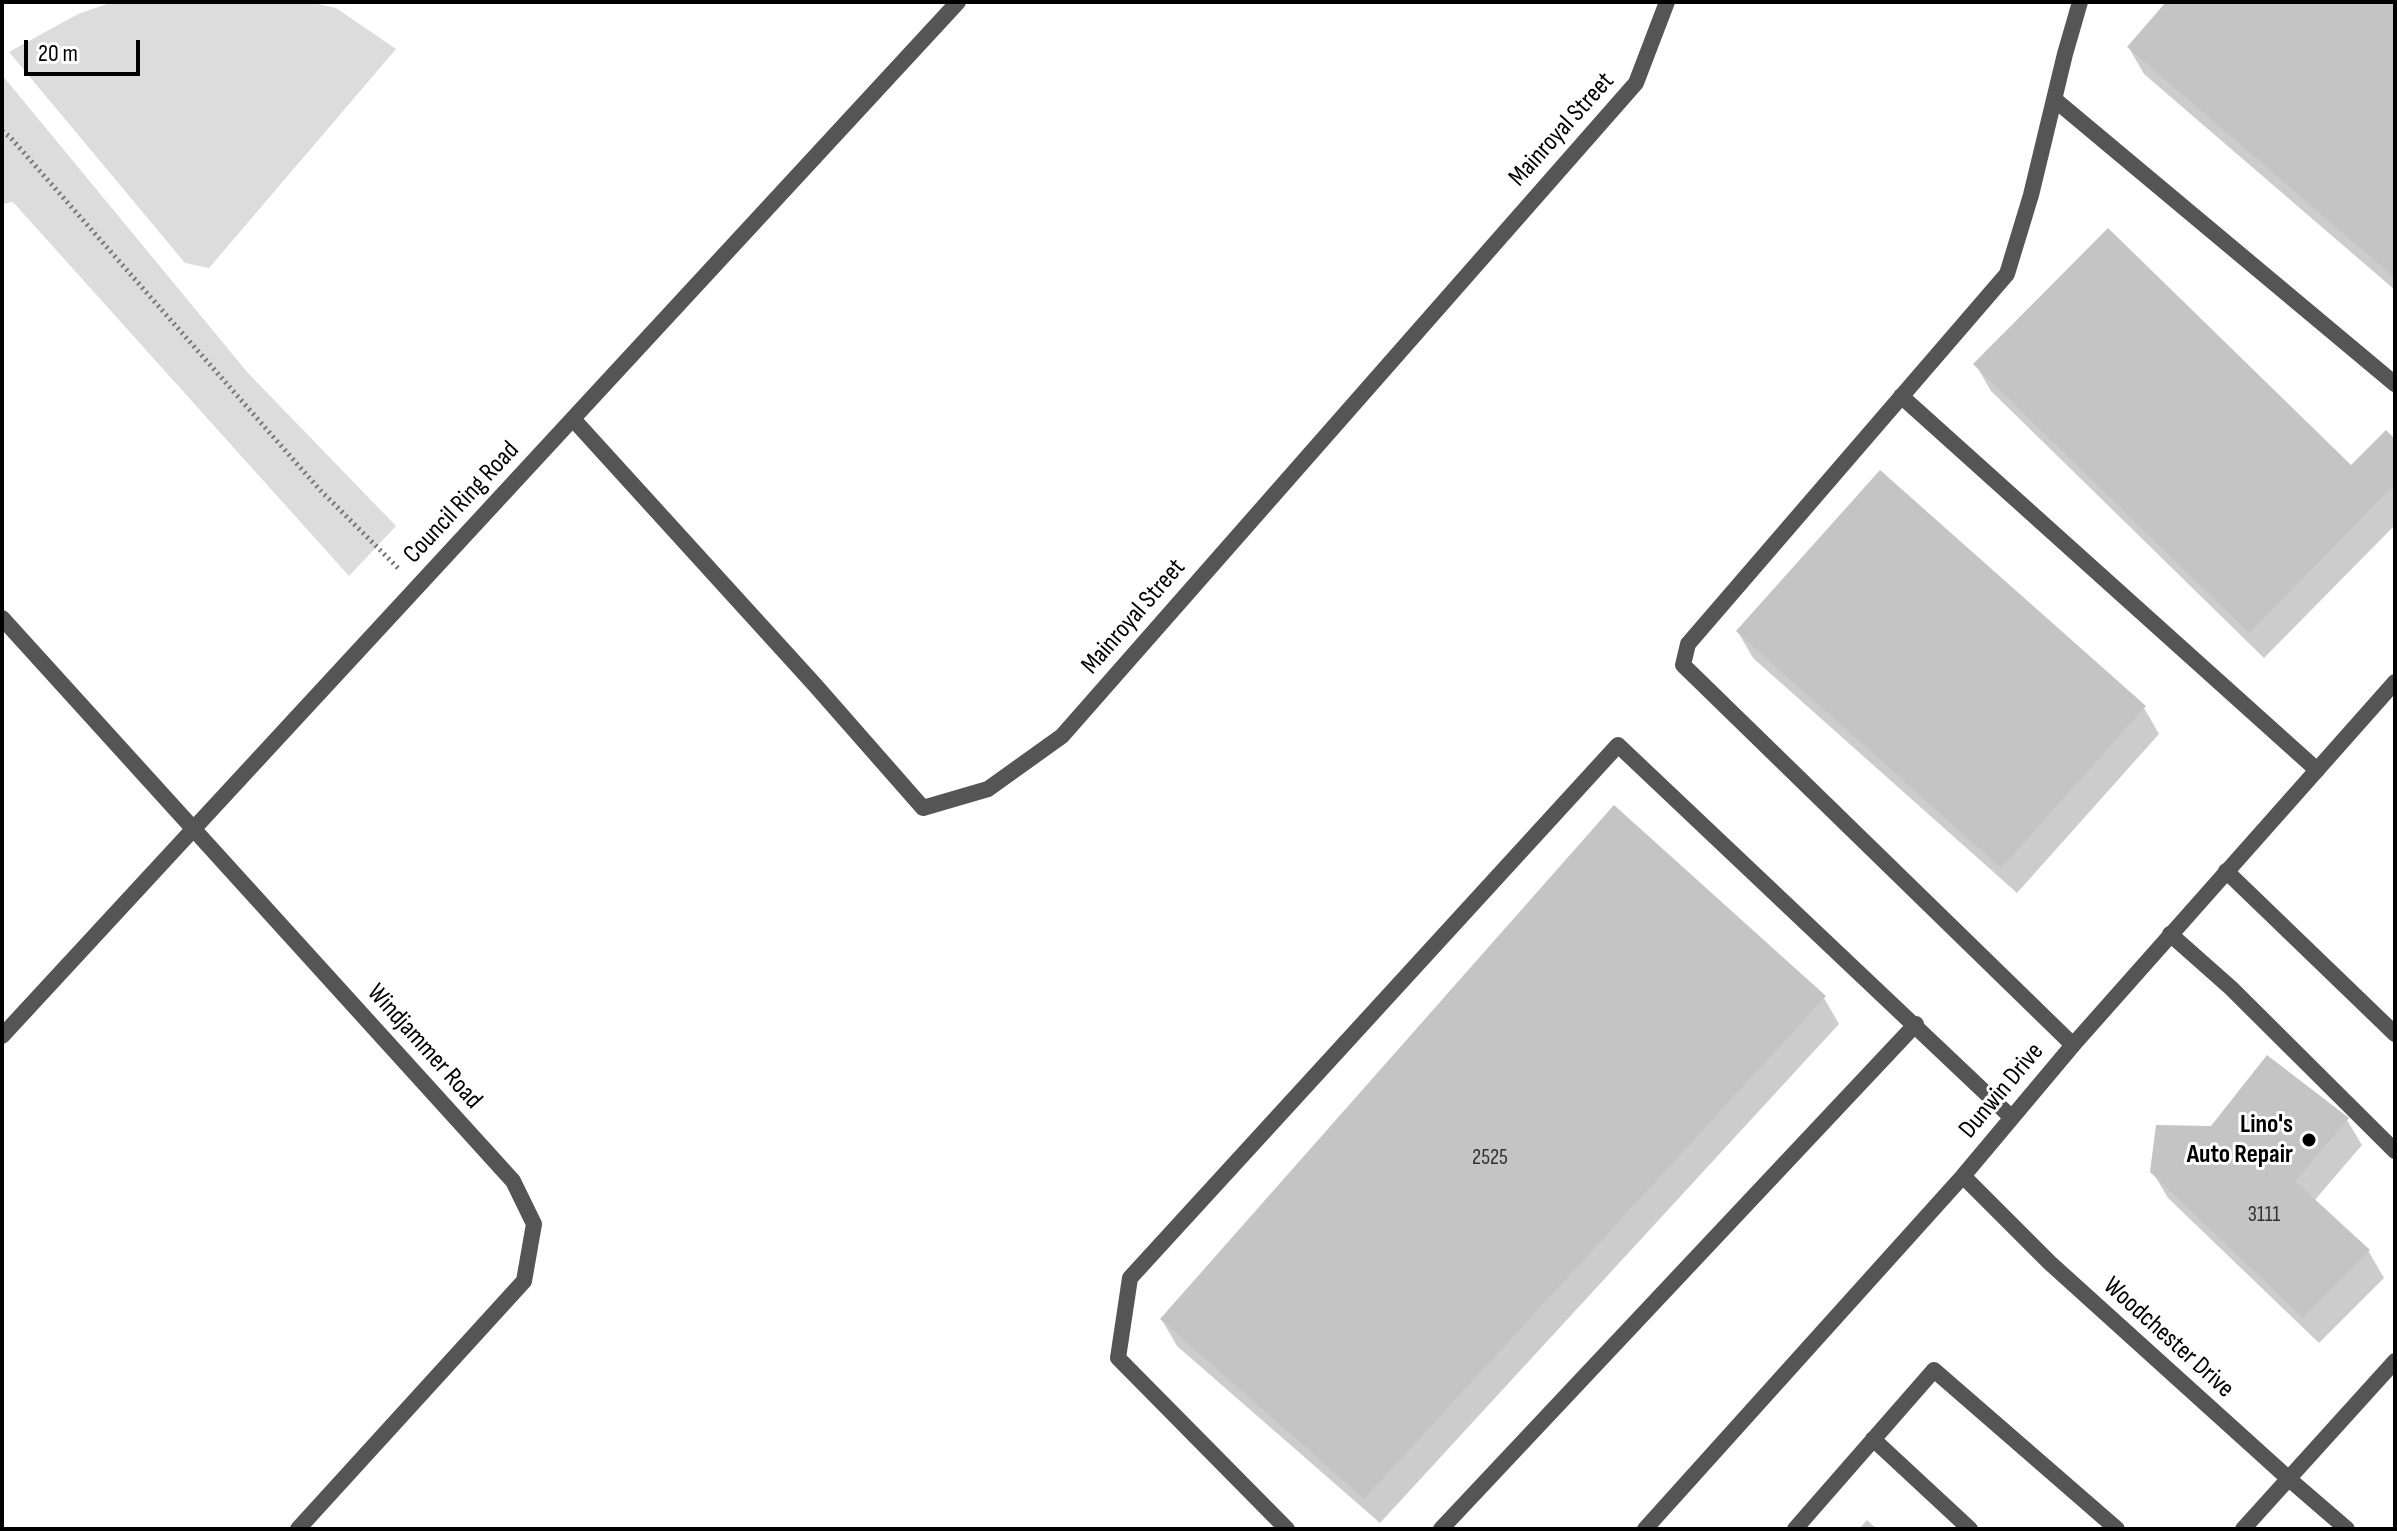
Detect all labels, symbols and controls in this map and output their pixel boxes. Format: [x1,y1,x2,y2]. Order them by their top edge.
scale bar [28,24,144,74]
text: 20 m [38,39,78,68]
street label: Mainroyal Street [1503,67,1621,193]
street label: Council Ring Road [398,436,526,570]
street label: Mainroyal Street [1075,553,1193,681]
street label: Windjammer Road [360,978,488,1116]
street label: Dunwin Drive [1953,1037,2051,1145]
place label: Lino's Auto Repair [2187,1109,2293,1170]
marker: Lino's Auto Repair [2300,1131,2318,1149]
house number: 2525 [1472,1145,1508,1171]
house number: 3111 [2248,1202,2280,1228]
street label: Woodchester Drive [2096,1271,2240,1405]

